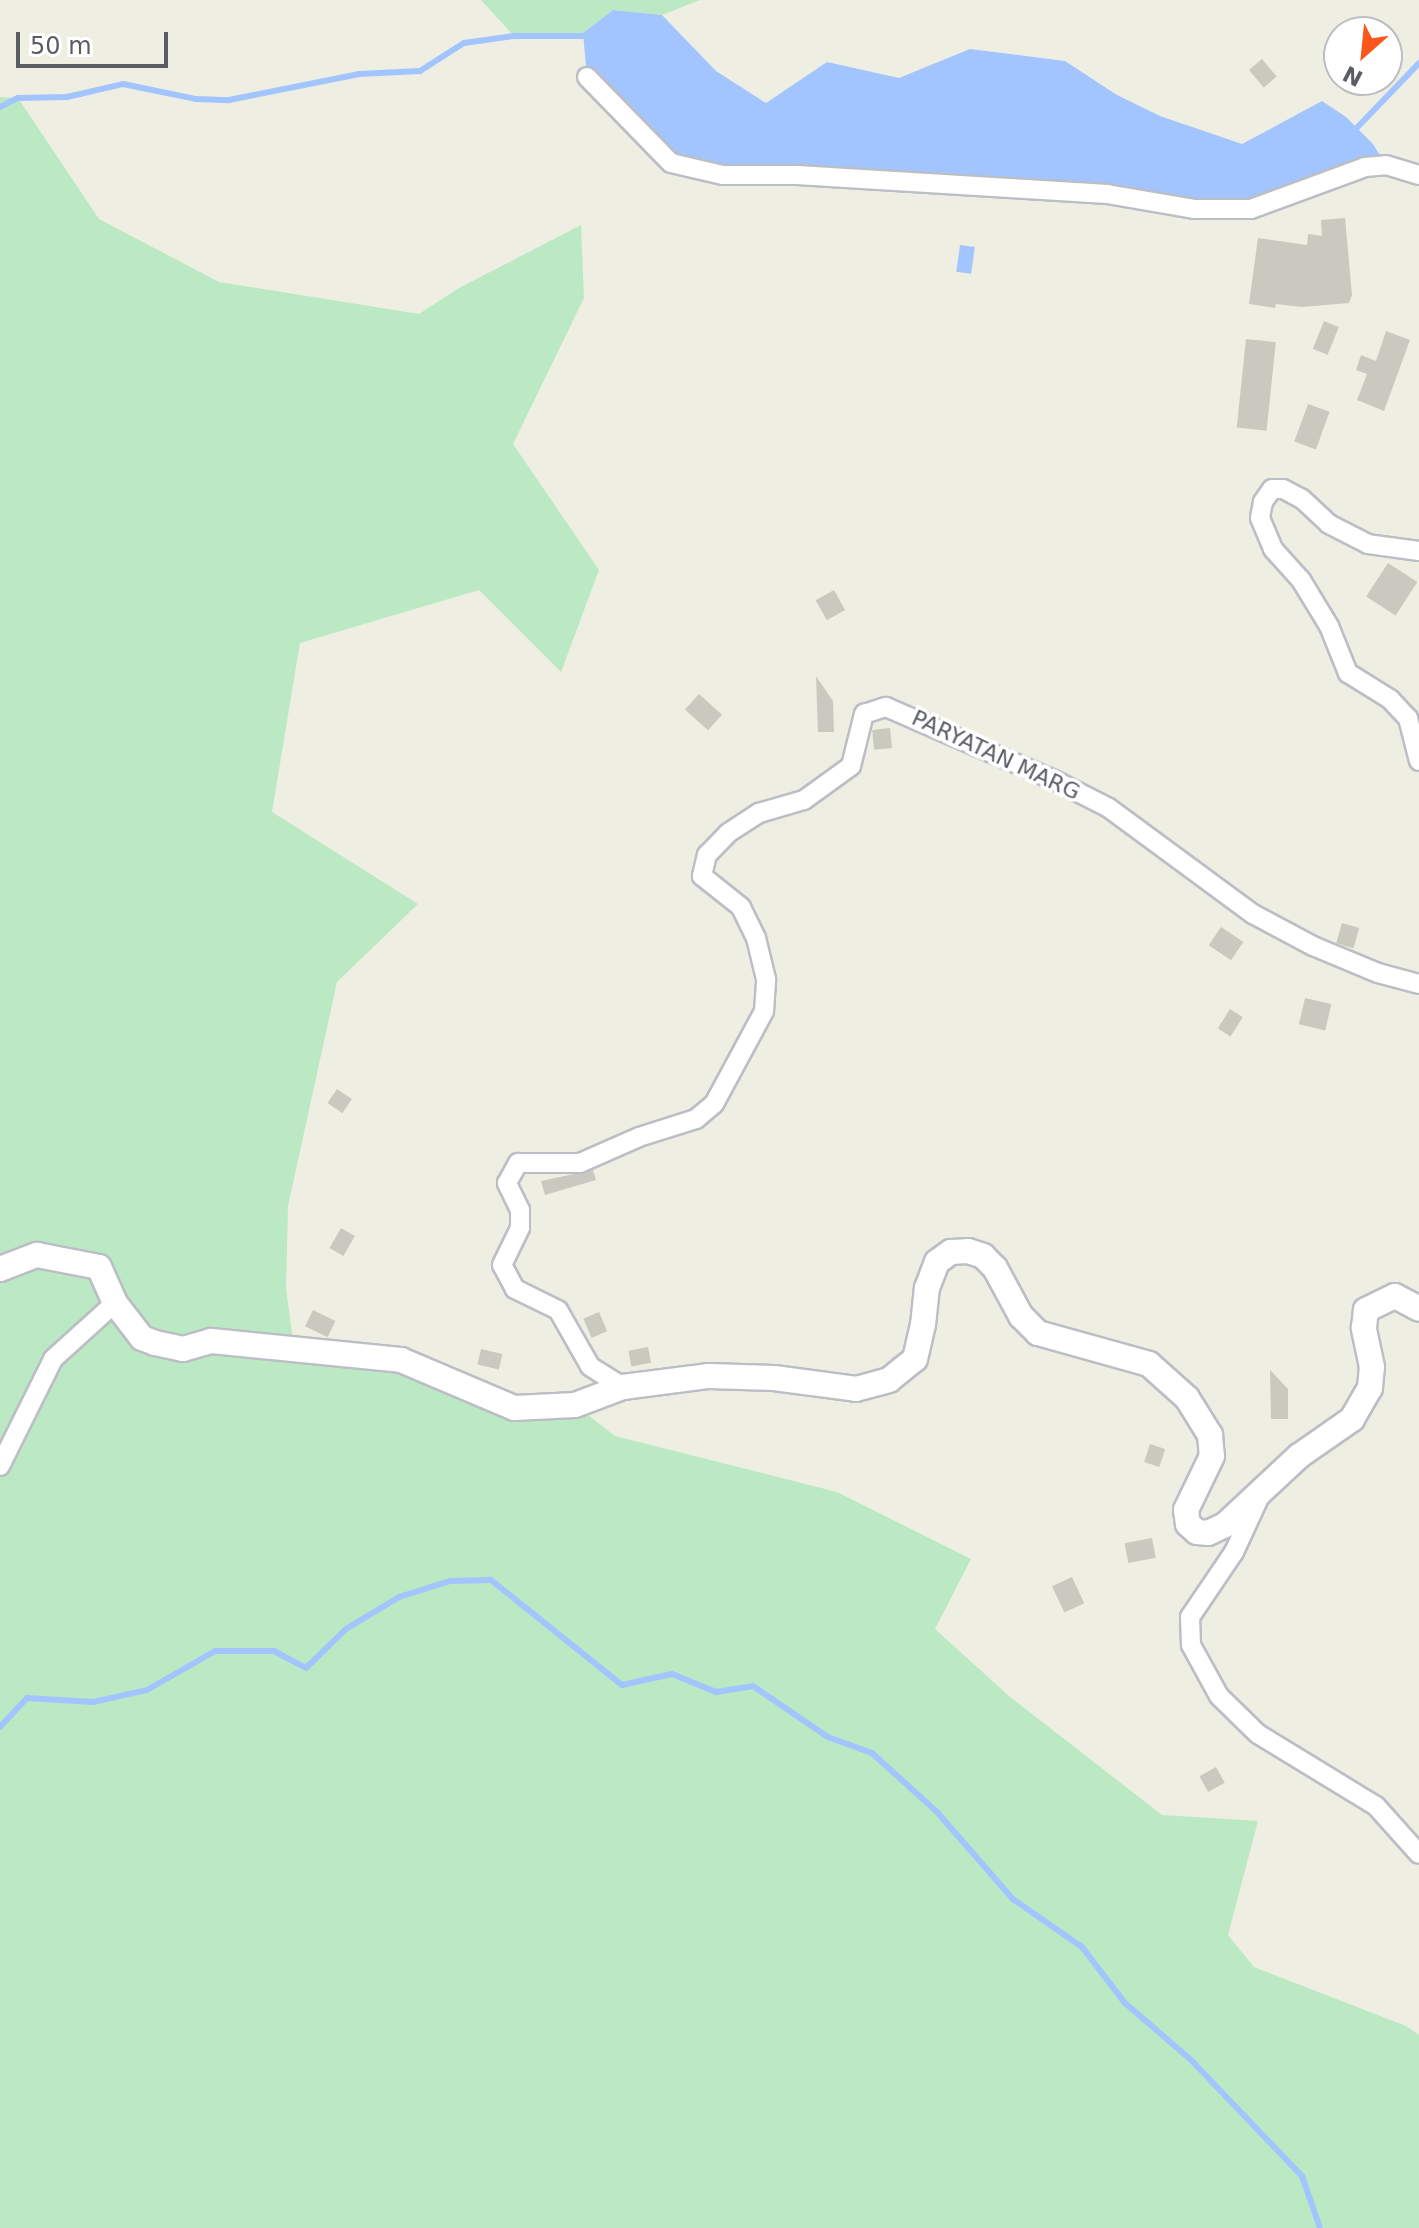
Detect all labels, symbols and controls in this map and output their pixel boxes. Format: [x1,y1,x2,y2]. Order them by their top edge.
scale bar [20,16,172,66]
north arrow [1323,16,1403,96]
text: 50 m [30,32,92,60]
text: N [1339,61,1367,91]
street label: PARYATAN MARG [908,704,1084,806]

